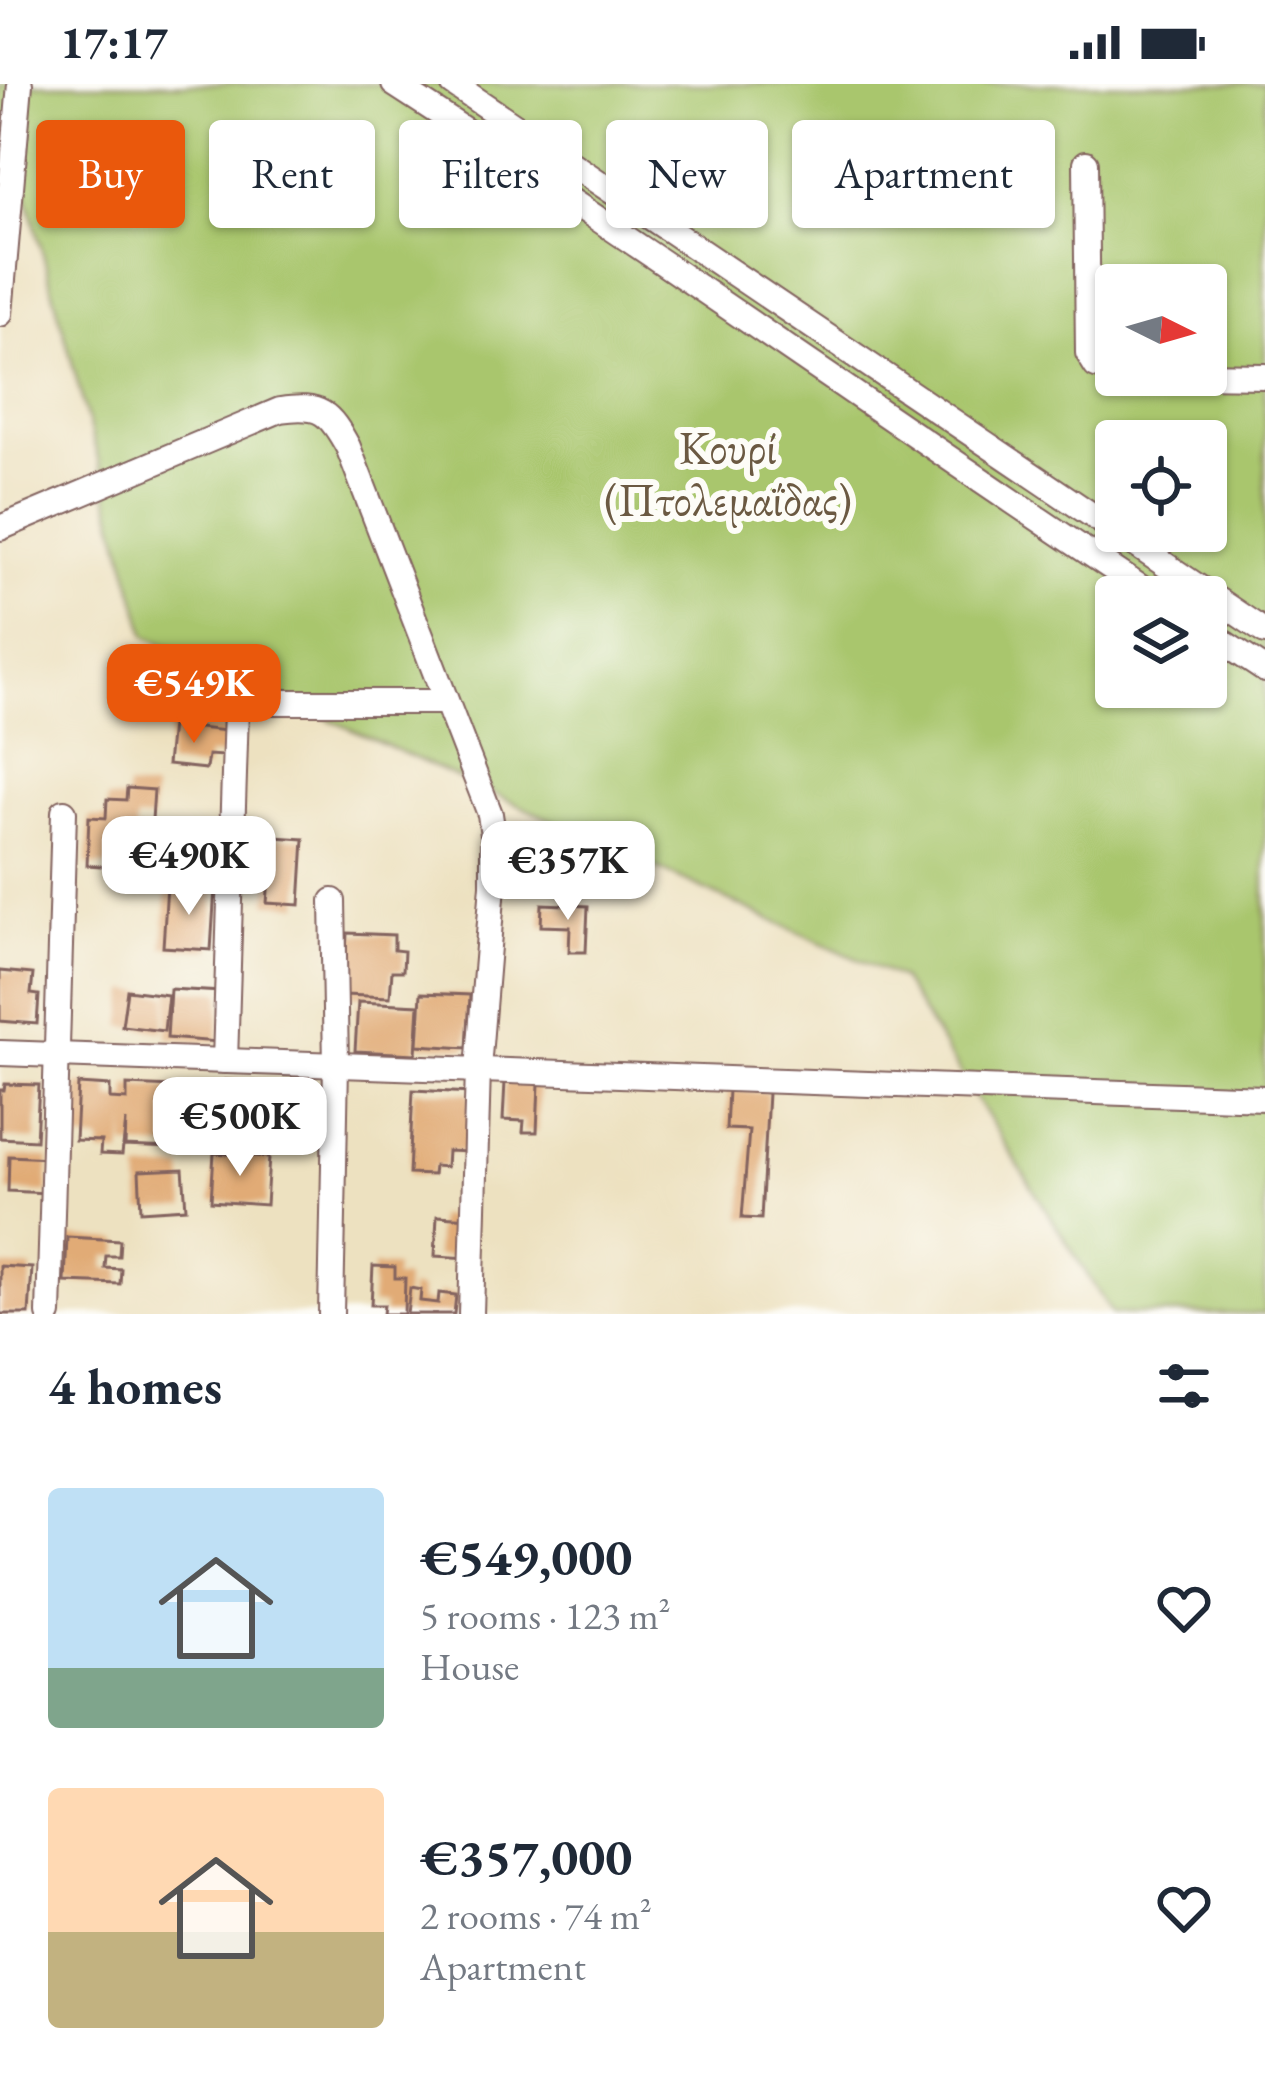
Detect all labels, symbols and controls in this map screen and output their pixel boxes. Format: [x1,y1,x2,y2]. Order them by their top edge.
text: 17:17 [60,13,168,71]
chip: Buy [36,120,185,228]
chip: Rent [209,120,375,228]
chip: Filters [399,120,582,228]
chip: New [606,120,768,228]
chip: Apartment [792,120,1055,228]
north arrow [1095,264,1227,396]
map controls [1095,264,1227,708]
park label: Κουρί (Πτολεμαΐδας) [604,418,852,528]
button: locate [1095,420,1227,552]
button: layers [1095,576,1227,708]
pin: €549K [110,644,278,746]
text: €549K [134,657,254,708]
pin: €490K [105,816,273,918]
pin: €357K [484,821,652,923]
text: €490K [129,829,249,880]
text: €357K [508,834,628,885]
pin: €500K [156,1077,324,1179]
text: €500K [180,1090,300,1141]
text: 4 homes [48,1353,222,1419]
icon: filters [1151,1353,1217,1419]
text: €549,000 [420,1524,632,1590]
icon: home [144,1536,288,1680]
icon: heart [1151,1575,1217,1641]
text: 5 rooms · 123 m² [420,1590,671,1641]
text: House [420,1641,519,1692]
text: €357,000 [420,1824,632,1890]
icon: home [144,1836,288,1980]
icon: heart [1151,1875,1217,1941]
text: 2 rooms · 74 m² [420,1890,652,1941]
text: Apartment [420,1941,586,1992]

